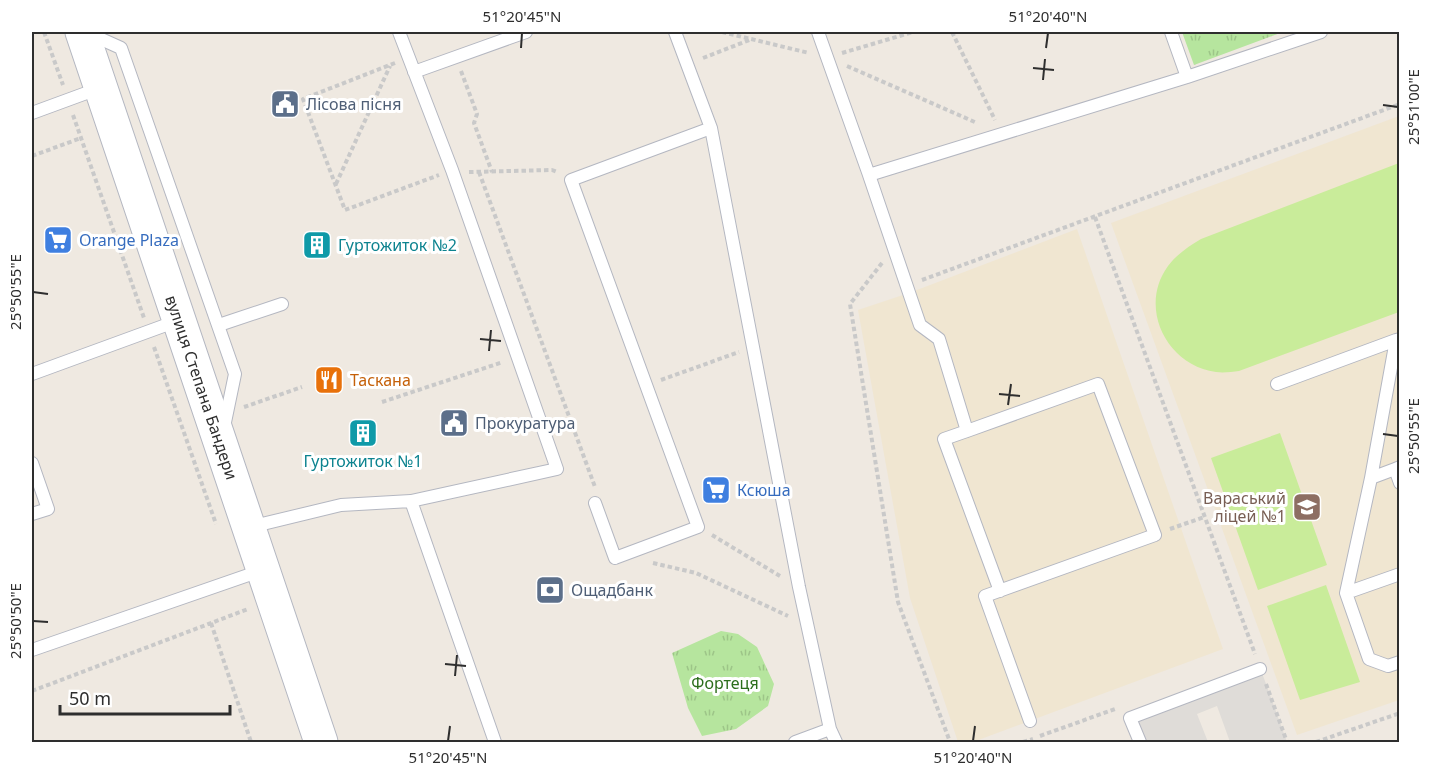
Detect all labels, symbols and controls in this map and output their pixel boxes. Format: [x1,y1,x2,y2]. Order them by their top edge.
text: 51°20'45"N [483,6,561,26]
text: 51°20'40"N [1009,6,1087,26]
text: 25°51'00"E [1403,69,1423,145]
public building icon: Лісова пісня [269,88,301,120]
place label: Лісова пісня [306,93,401,115]
supermarket icon: Orange Plaza [42,224,74,256]
place label: Orange Plaza [79,229,179,251]
building icon: Гуртожиток №2 [301,229,333,261]
place label: Гуртожиток №2 [338,234,457,256]
text: 25°50'55"E [5,254,25,330]
street label: вулиця Степана Бандери [160,292,243,483]
restaurant icon: Таскана [313,364,345,396]
place label: Таскана [350,369,411,391]
text: 25°50'55"E [1403,398,1423,474]
public building icon: Прокуратура [438,407,470,439]
place label: Прокуратура [475,412,575,434]
building icon: Гуртожиток №1 [347,417,379,449]
place label: Гуртожиток №1 [304,450,423,472]
supermarket icon: Ксюша [700,474,732,506]
place label: Ксюша [737,479,791,501]
place label: Вараський ліцей №1 [1203,487,1286,527]
school or university icon: Вараський ліцей №1 [1291,491,1323,523]
bank icon: Ощадбанк [534,574,566,606]
place label: Ощадбанк [571,579,653,601]
text: 25°50'50"E [5,583,25,659]
park label: Фортеця [691,672,759,694]
scale bar [60,678,230,716]
text: 50 m [69,686,111,710]
text: 51°20'45"N [409,747,487,767]
text: 51°20'40"N [934,747,1012,767]

